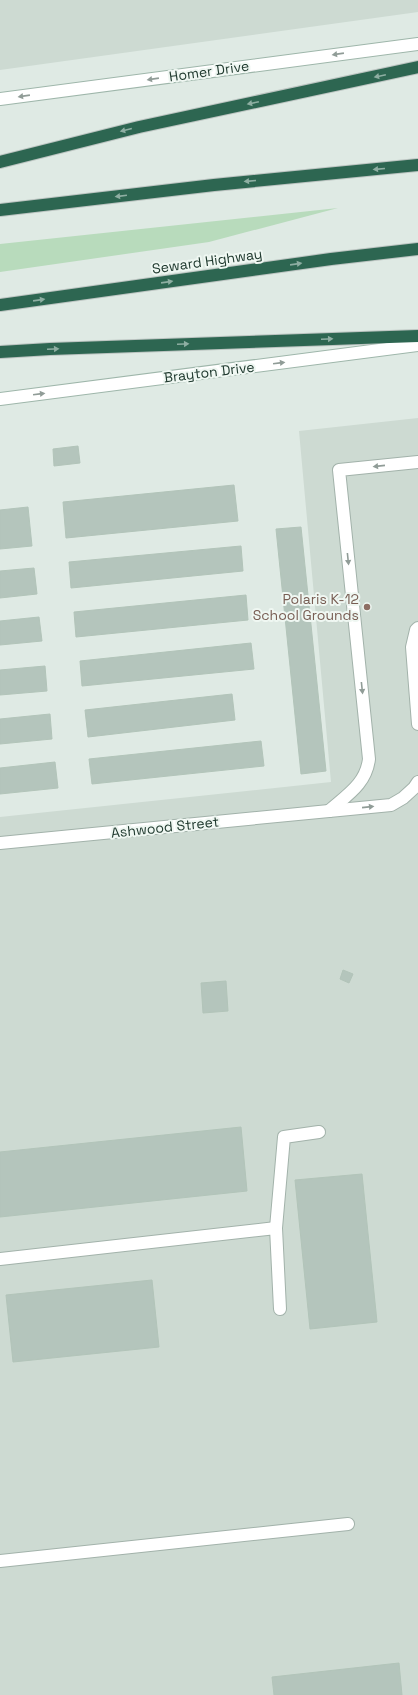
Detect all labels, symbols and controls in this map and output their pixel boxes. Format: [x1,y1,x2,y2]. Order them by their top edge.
one-way arrow [332,51,344,58]
street label: Homer Drive [168,56,250,86]
one-way arrow [374,73,386,79]
one-way arrow [147,76,159,82]
one-way arrow [18,93,30,99]
one-way arrow [247,100,259,106]
one-way arrow [120,128,132,134]
one-way arrow [373,166,385,172]
one-way arrow [244,178,256,185]
one-way arrow [115,192,127,199]
street label: Seward Highway [151,244,263,278]
one-way arrow [290,261,302,267]
one-way arrow [161,279,173,285]
one-way arrow [33,297,45,303]
one-way arrow [321,336,334,342]
one-way arrow [177,341,190,347]
one-way arrow [47,345,59,352]
street label: Brayton Drive [163,358,255,386]
one-way arrow [273,360,285,366]
one-way arrow [33,391,45,397]
one-way arrow [373,462,385,469]
one-way arrow [345,553,352,565]
place label: Polaris K-12 School Grounds [253,590,359,624]
marker: Polaris K-12 School Grounds [362,602,372,612]
one-way arrow [359,682,365,694]
one-way arrow [362,804,374,811]
street label: Ashwood Street [110,812,220,842]

